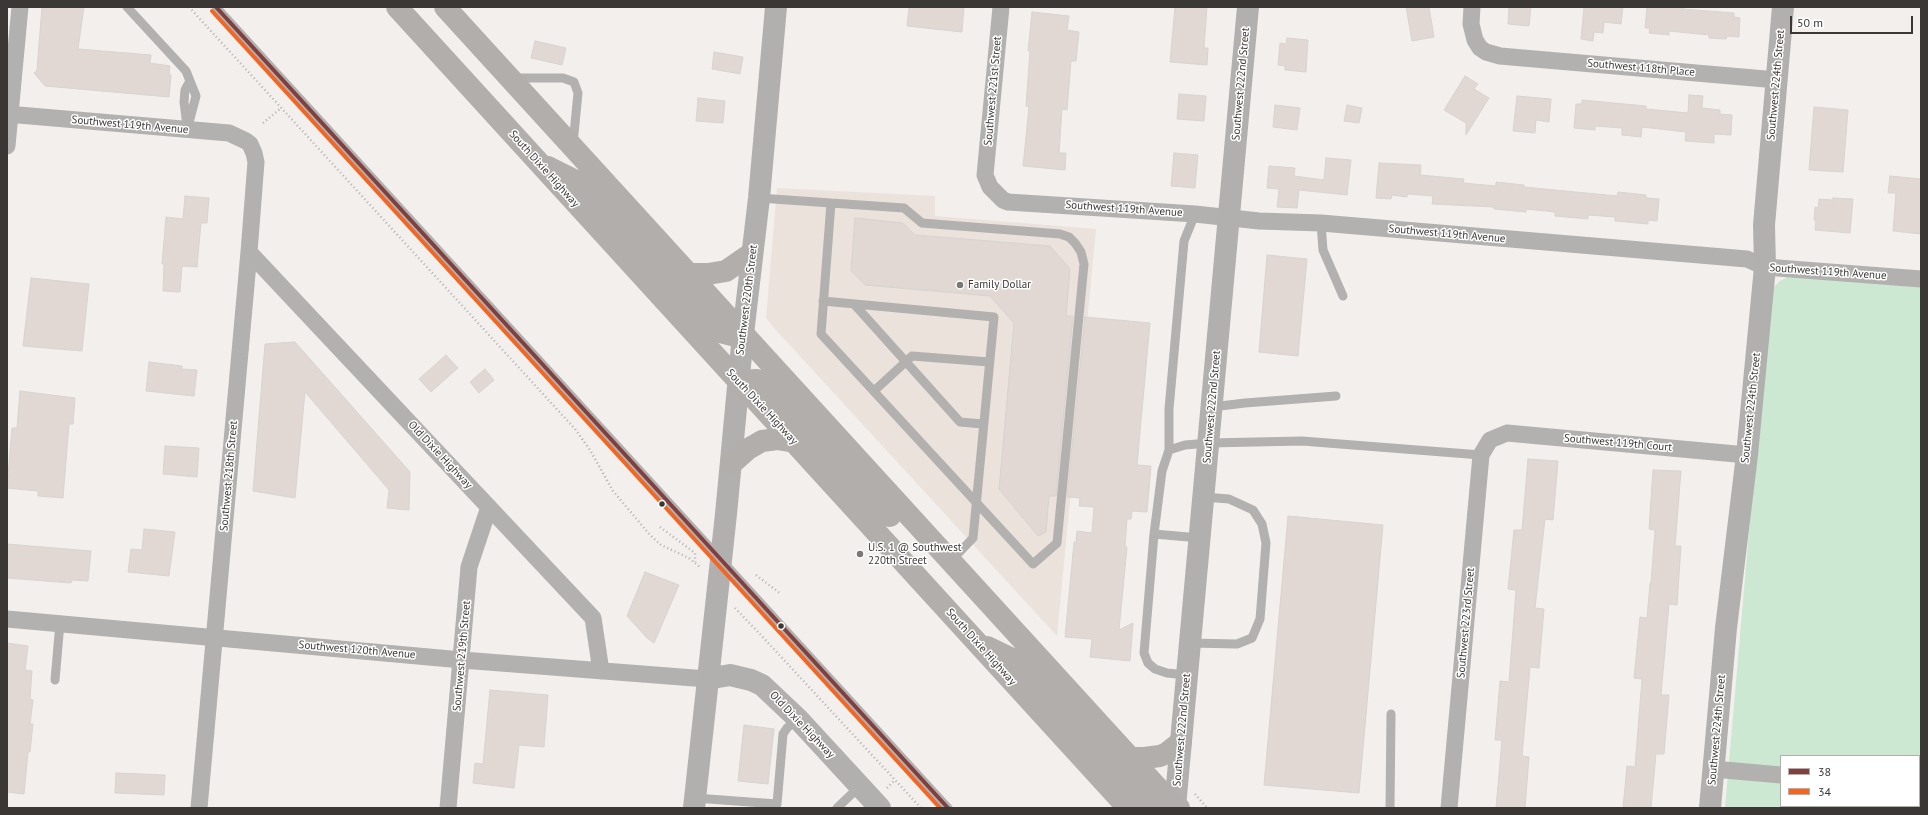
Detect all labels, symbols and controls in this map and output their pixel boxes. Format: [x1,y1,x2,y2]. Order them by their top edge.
scale bar [1792,8,1915,34]
text: 50 m [1797,15,1823,30]
street label: Southwest 222nd Street [1229,27,1253,141]
street label: Southwest 224th Street [1765,29,1787,141]
street label: Southwest 221st Street [982,36,1004,146]
street label: Southwest 118th Place [1587,57,1695,79]
street label: Southwest 119th Avenue [71,113,189,137]
street label: South Dixie Highway [506,128,582,210]
street label: Southwest 119th Avenue [1065,198,1183,220]
street label: Southwest 119th Avenue [1388,222,1506,246]
street label: Southwest 220th Street [734,244,760,356]
street label: Southwest 119th Avenue [1769,261,1887,283]
place label: Family Dollar [968,278,1031,292]
marker: Family Dollar [955,280,965,290]
street label: Southwest 222nd Street [1200,350,1224,464]
street label: Southwest 224th Street [1739,352,1763,464]
street label: South Dixie Highway [724,366,800,448]
street label: Old Dixie Highway [405,418,475,492]
street label: Southwest 218th Street [218,420,240,532]
street label: Southwest 119th Court [1563,432,1673,454]
unlabelled marker [657,499,667,509]
place label: U.S. 1 @ Southwest 220th Street [868,541,962,567]
marker: U.S. 1 @ Southwest 220th Street [855,549,865,559]
street label: Southwest 223rd Street [1455,567,1477,679]
street label: Southwest 219th Street [451,600,473,712]
street label: South Dixie Highway [943,606,1019,688]
unlabelled marker [776,621,786,631]
street label: Southwest 120th Avenue [298,638,416,662]
street label: Southwest 222nd Street [1170,673,1194,787]
street label: Southwest 224th Street [1706,674,1728,786]
street label: Old Dixie Highway [767,689,837,761]
legend [1780,755,1920,807]
text: 38 [1818,764,1831,779]
text: 34 [1818,784,1831,799]

